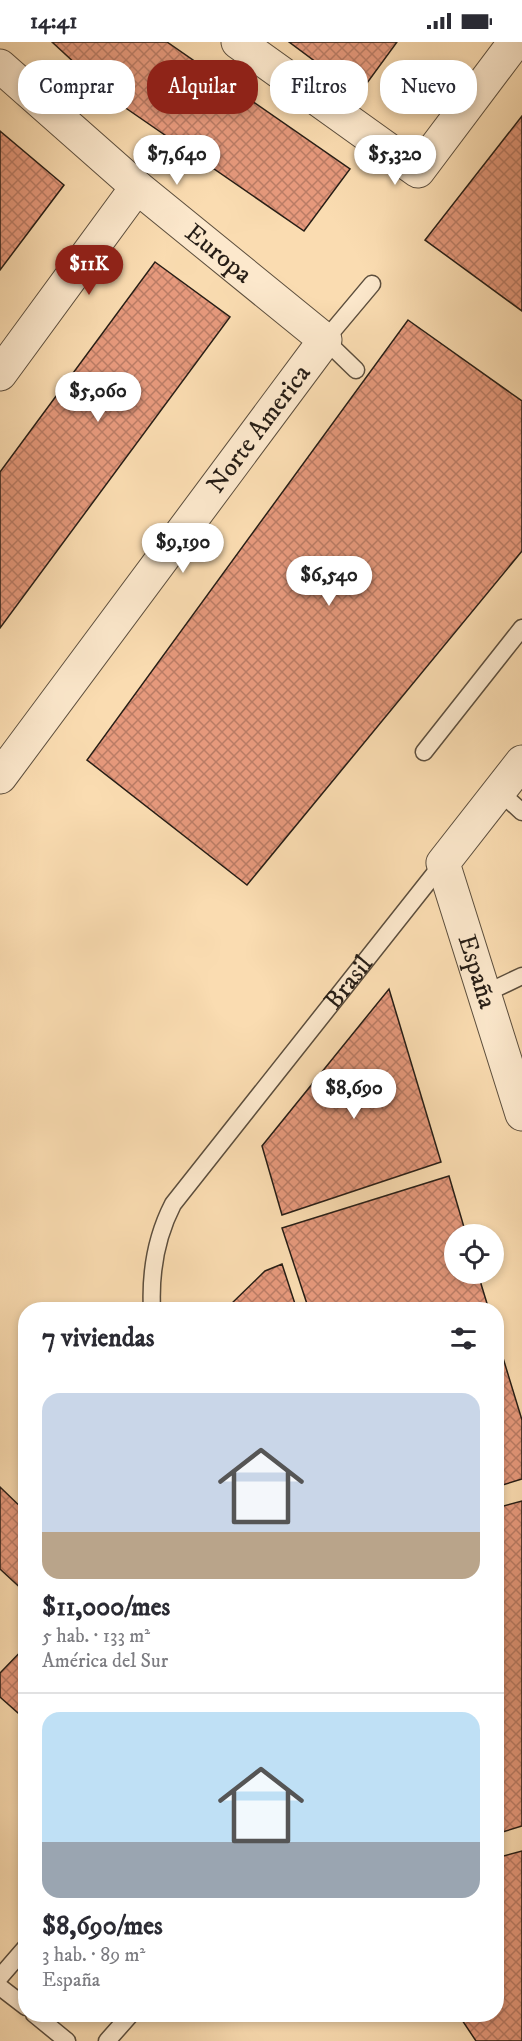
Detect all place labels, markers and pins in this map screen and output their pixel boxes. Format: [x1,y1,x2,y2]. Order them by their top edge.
pin: $7,640 [128,135,226,186]
pin: $5,320 [346,135,444,186]
pin: $11K [53,245,125,296]
pin: $5,060 [49,372,147,423]
pin: $9,190 [134,523,232,574]
pin: $6,540 [280,556,378,607]
pin: $8,690 [305,1069,403,1120]

